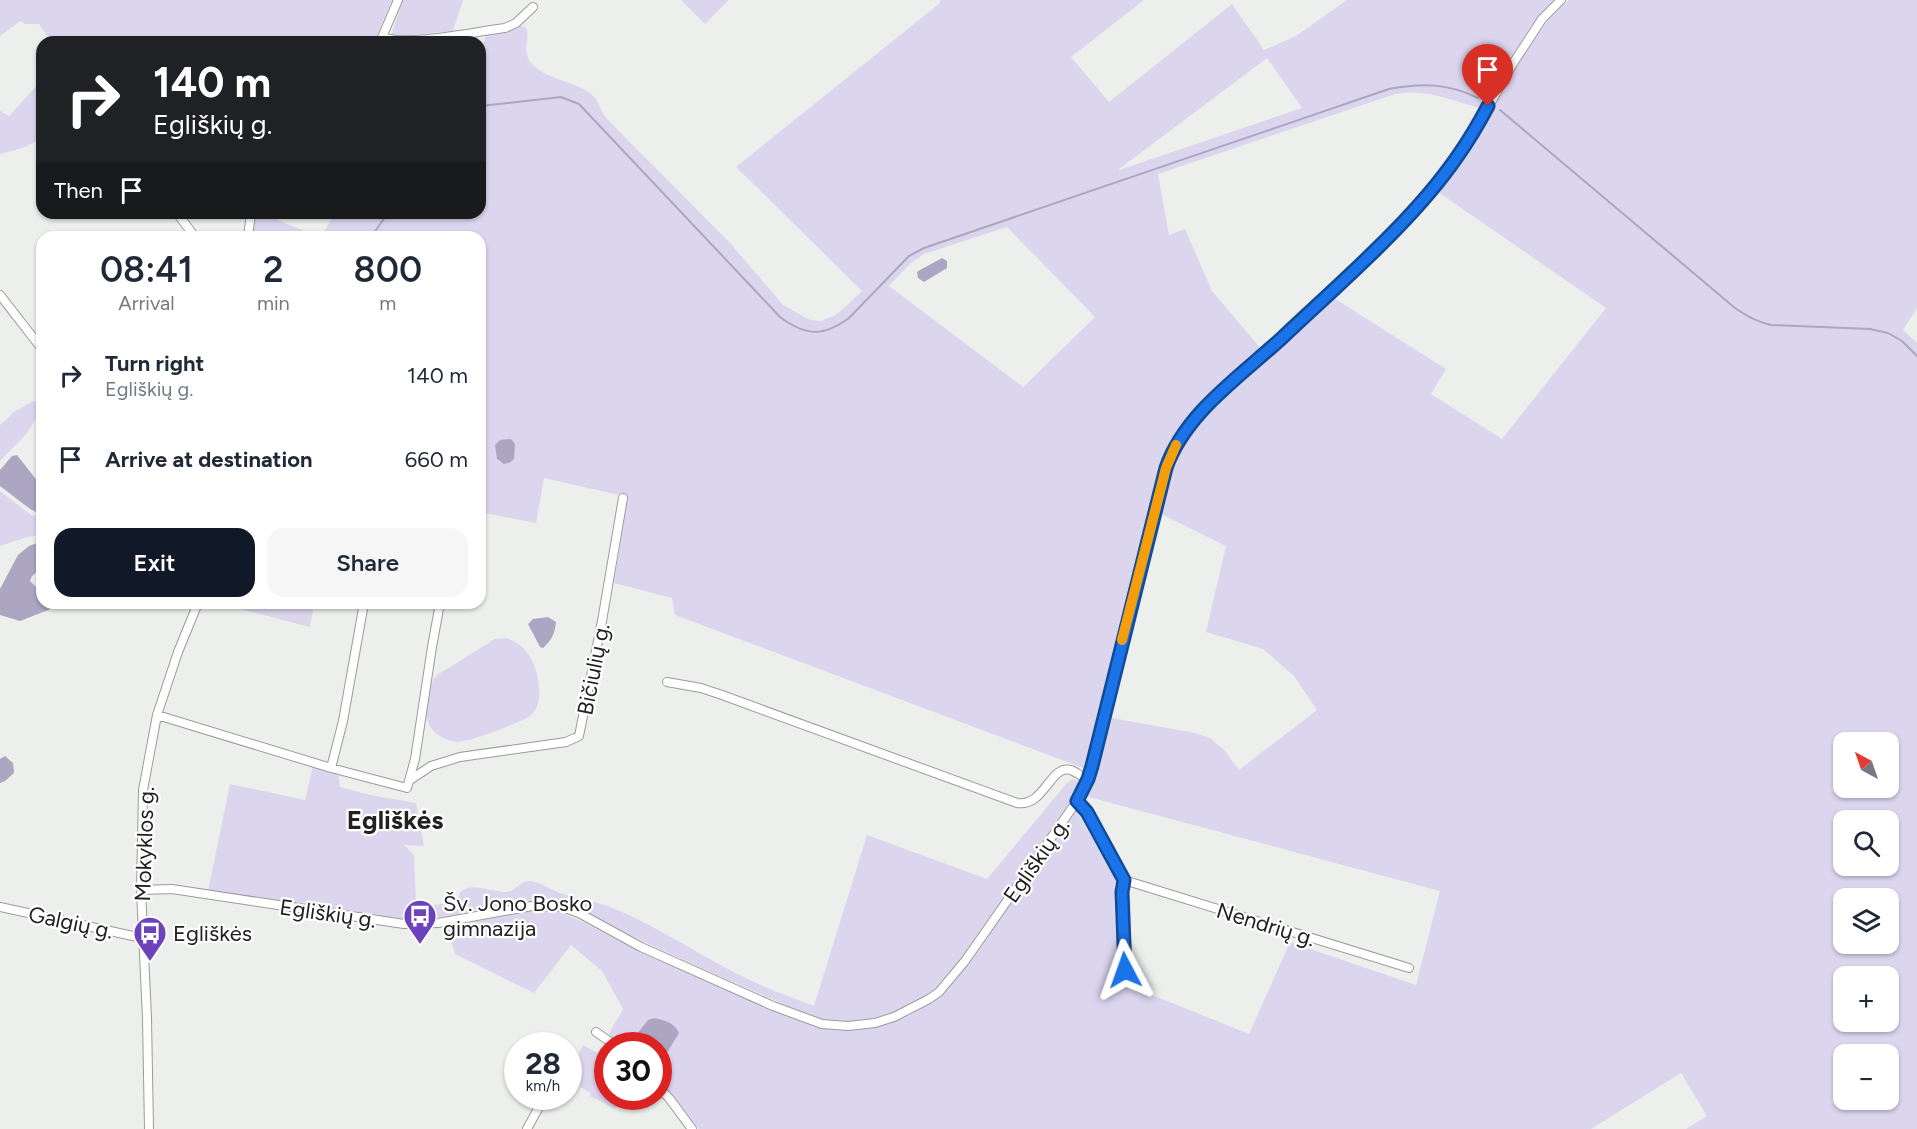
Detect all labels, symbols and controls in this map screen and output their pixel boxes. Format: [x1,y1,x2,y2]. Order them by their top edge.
pin [1462,44,1513,106]
icon: arrive [1471,53,1504,86]
text: 140 m [153,57,271,108]
icon: right [54,60,132,138]
text: Egliškių g. [153,108,272,141]
icon: arrive [115,174,148,207]
text: Then [54,177,103,204]
text: 08:41 [100,248,193,291]
text: 2 [263,248,284,291]
text: 800 [354,248,422,291]
text: Arrival [118,291,175,315]
text: min [257,291,290,315]
text: m [379,291,396,315]
text: Turn right [105,350,204,377]
icon: right [54,359,87,392]
text: 140 m [407,362,468,389]
text: Egliškių g. [105,377,193,401]
icon: arrive [54,443,87,476]
text: Arrive at destination [105,446,313,473]
text: 660 m [405,446,468,473]
button: Exit [54,528,255,597]
button: Share [267,528,468,597]
street label: Bičiulių g. [571,621,616,717]
north arrow [1833,732,1899,798]
map controls [1833,732,1899,1110]
street label: Mokyklos g. [129,786,160,902]
district label: Egliškės [347,804,443,836]
button: search [1833,810,1899,876]
street label: Egliškių g. [997,813,1075,908]
button: layers [1833,888,1899,954]
place label: Šv. Jono Bosko gimnazija [443,890,592,942]
street label: Egliškių g. [278,893,378,934]
street label: Nendrių g. [1213,897,1319,952]
bus stop icon: Šv. Jono Bosko gimnazija [402,898,438,945]
street label: Galgių g. [26,900,116,945]
bus stop icon: Egliškės [132,915,168,962]
place label: Egliškės [173,920,252,947]
position arrow [1093,938,1157,1002]
button: + [1833,966,1899,1032]
speed limit sign: 30 [594,1032,672,1110]
button: − [1833,1044,1899,1110]
text: 28 [525,1045,561,1082]
text: km/h [526,1077,560,1095]

